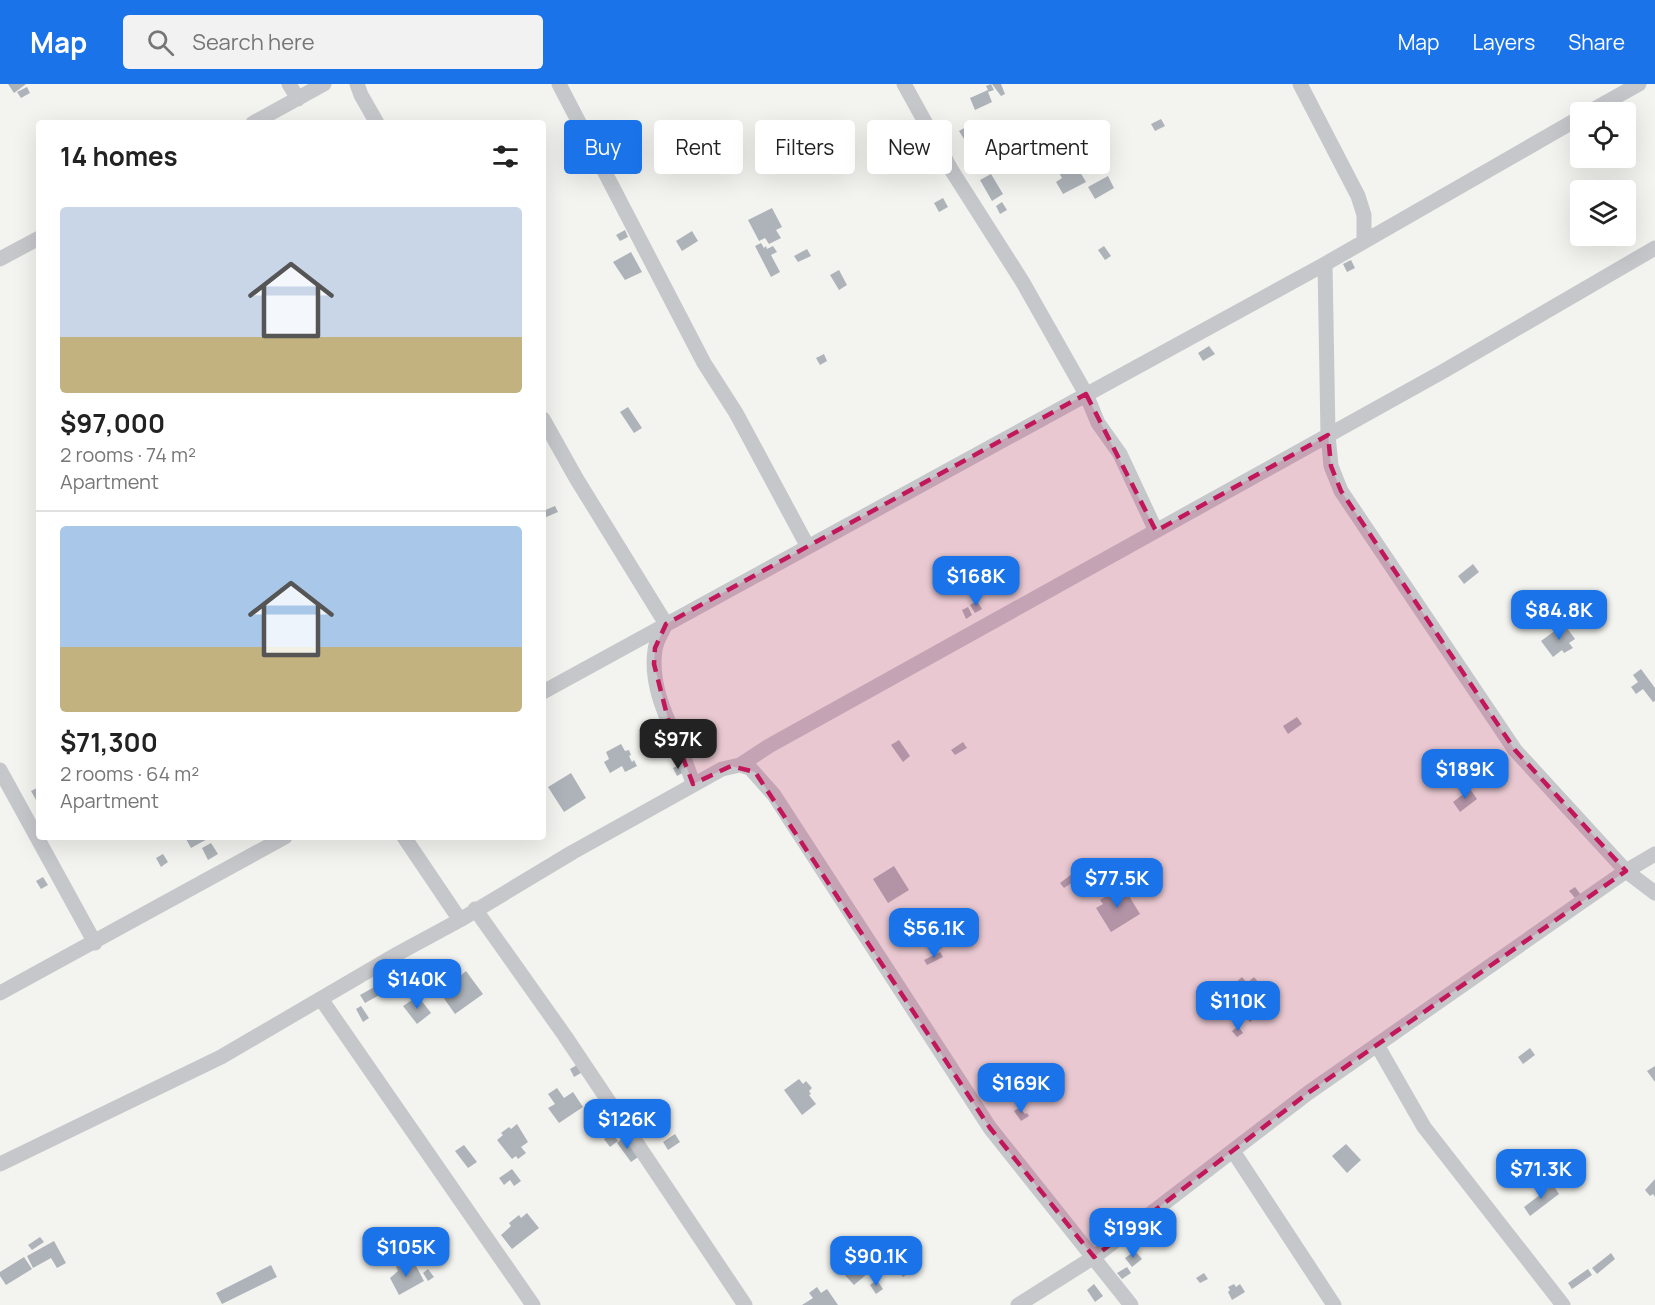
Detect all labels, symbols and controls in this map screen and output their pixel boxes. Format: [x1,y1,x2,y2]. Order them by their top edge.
search box [123,15,543,69]
text: Map [30,23,87,61]
icon: search [144,26,177,59]
text: Search here [192,27,315,57]
text: Map [1398,28,1439,56]
text: Layers [1472,28,1535,56]
text: Share [1568,28,1625,56]
map controls [1570,102,1636,246]
button: locate [1570,102,1636,168]
chip: Buy [564,120,642,174]
chip: Rent [654,120,743,174]
chip: Filters [755,120,855,174]
chip: New [867,120,952,174]
chip: Apartment [964,120,1110,174]
text: 14 homes [60,138,178,174]
icon: filters [489,140,522,173]
button: layers [1570,180,1636,246]
icon: home [237,246,345,354]
text: $97,000 [60,405,165,441]
text: 2 rooms · 74 m² [60,441,196,468]
text: Apartment [60,468,159,495]
pin: $168K [934,556,1018,607]
text: $168K [947,562,1005,589]
icon: home [237,565,345,673]
pin: $84.8K [1510,590,1608,641]
text: $84.8K [1525,596,1593,623]
pin: $97K [642,719,714,770]
text: $71,300 [60,724,158,760]
text: $97K [654,725,702,752]
pin: $189K [1423,749,1507,800]
text: $189K [1436,755,1494,782]
text: 2 rooms · 64 m² [60,760,199,787]
text: Apartment [60,787,159,814]
pin: $77.5K [1068,858,1166,909]
text: $77.5K [1085,864,1149,891]
pin: $56.1K [885,908,983,959]
text: $56.1K [903,914,965,941]
pin: $140K [375,959,459,1010]
text: $140K [387,965,447,992]
pin: $110K [1196,981,1280,1032]
text: $110K [1210,987,1266,1014]
pin: $169K [979,1063,1063,1114]
text: $169K [992,1069,1050,1096]
pin: $126K [585,1099,669,1150]
text: $126K [598,1105,656,1132]
pin: $71.3K [1492,1149,1590,1200]
text: $71.3K [1510,1155,1572,1182]
pin: $199K [1091,1208,1175,1259]
text: $199K [1103,1214,1163,1241]
pin: $105K [364,1227,448,1278]
text: $105K [376,1233,436,1260]
pin: $90.1K [827,1236,925,1287]
text: $90.1K [844,1242,908,1269]

